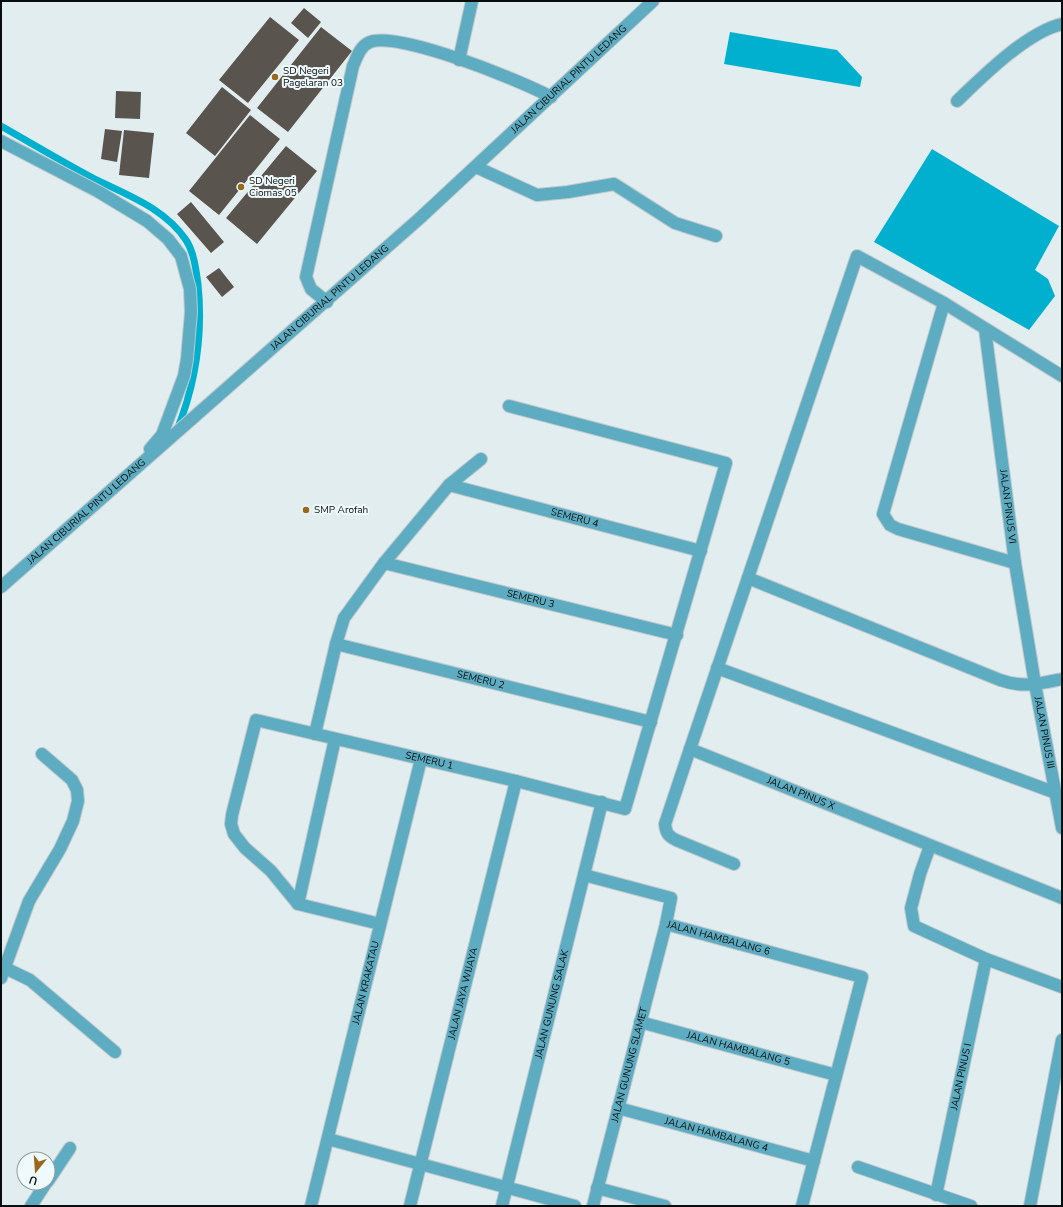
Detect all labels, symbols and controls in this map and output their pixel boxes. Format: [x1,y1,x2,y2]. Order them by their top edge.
street label: JALAN CIBURIAL PINTU LEDANG [507,22,630,137]
place label: SD Negeri Pagelaran 03 [283,64,343,90]
marker: SD Negeri Pagelaran 03 [270,72,280,82]
place label: SD Negeri Ciomas 05 [249,174,297,200]
marker: SD Negeri Ciomas 05 [236,182,246,192]
street label: JALAN CIBURIAL PINTU LEDANG [267,241,392,354]
street label: JALAN CIBURIAL PINTU LEDANG [23,456,149,568]
street label: JALAN PINUS VI [996,468,1019,545]
place label: SMP Arofah [314,503,368,517]
marker: SMP Arofah [301,505,311,515]
street label: SEMERU 4 [549,505,600,531]
street label: SEMERU 3 [505,586,556,612]
street label: SEMERU 2 [455,667,506,692]
street label: JALAN PINUS III [1030,694,1058,770]
street label: SEMERU 1 [404,748,455,773]
street label: JALAN PINUS X [764,773,837,814]
street label: JALAN HAMBALANG 6 [665,917,772,959]
street label: JALAN KRAKATAU [349,939,383,1027]
street label: JALAN JAYA WIJAYA [445,945,481,1042]
street label: JALAN GUNUNG SALAK [532,947,572,1061]
street label: JALAN GUNUNG SLAMET [608,1006,651,1125]
street label: JALAN HAMBALANG 5 [684,1028,792,1069]
street label: JALAN PINUS I [947,1042,975,1112]
street label: JALAN HAMBALANG 4 [662,1114,770,1155]
north arrow [16,1151,56,1191]
text: U [27,1172,39,1188]

